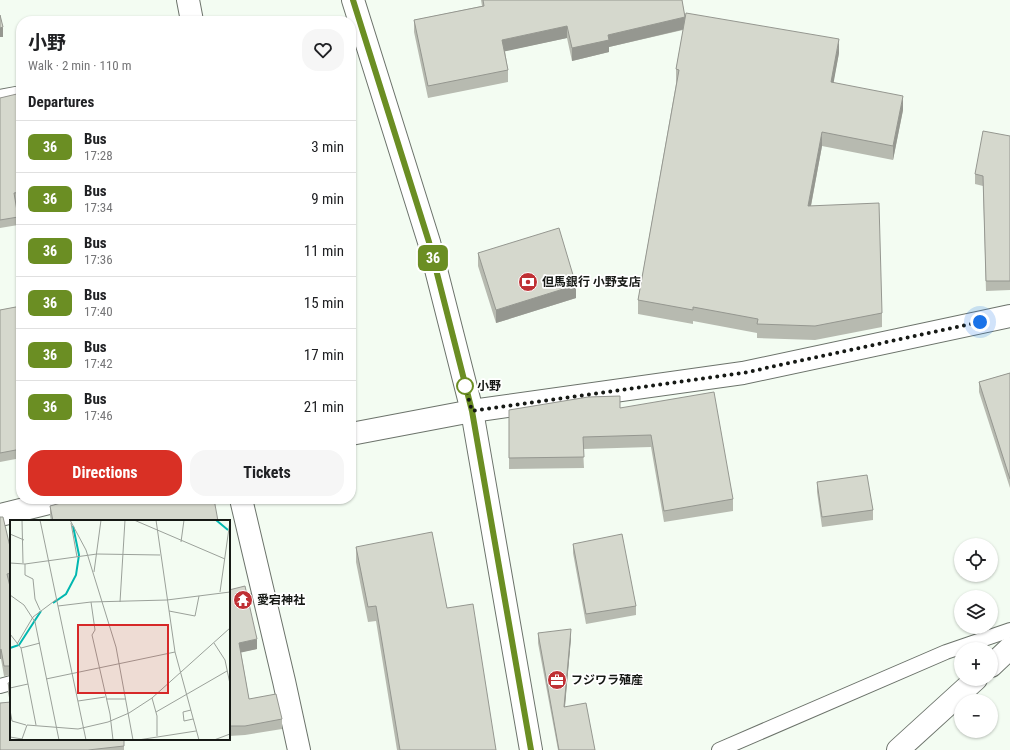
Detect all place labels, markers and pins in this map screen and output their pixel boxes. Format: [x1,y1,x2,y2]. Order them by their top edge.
bank icon: 但馬銀行 小野支店 [517,271,539,293]
place label: 但馬銀行 小野支店 [542,275,641,289]
marker: 小野 [456,377,474,395]
place label: 小野 [477,379,501,393]
temple icon: 愛宕神社 [232,589,254,611]
place label: 愛宕神社 [257,593,305,607]
office icon: フジワラ殖産 [546,669,568,691]
place label: フジワラ殖産 [571,673,643,687]

